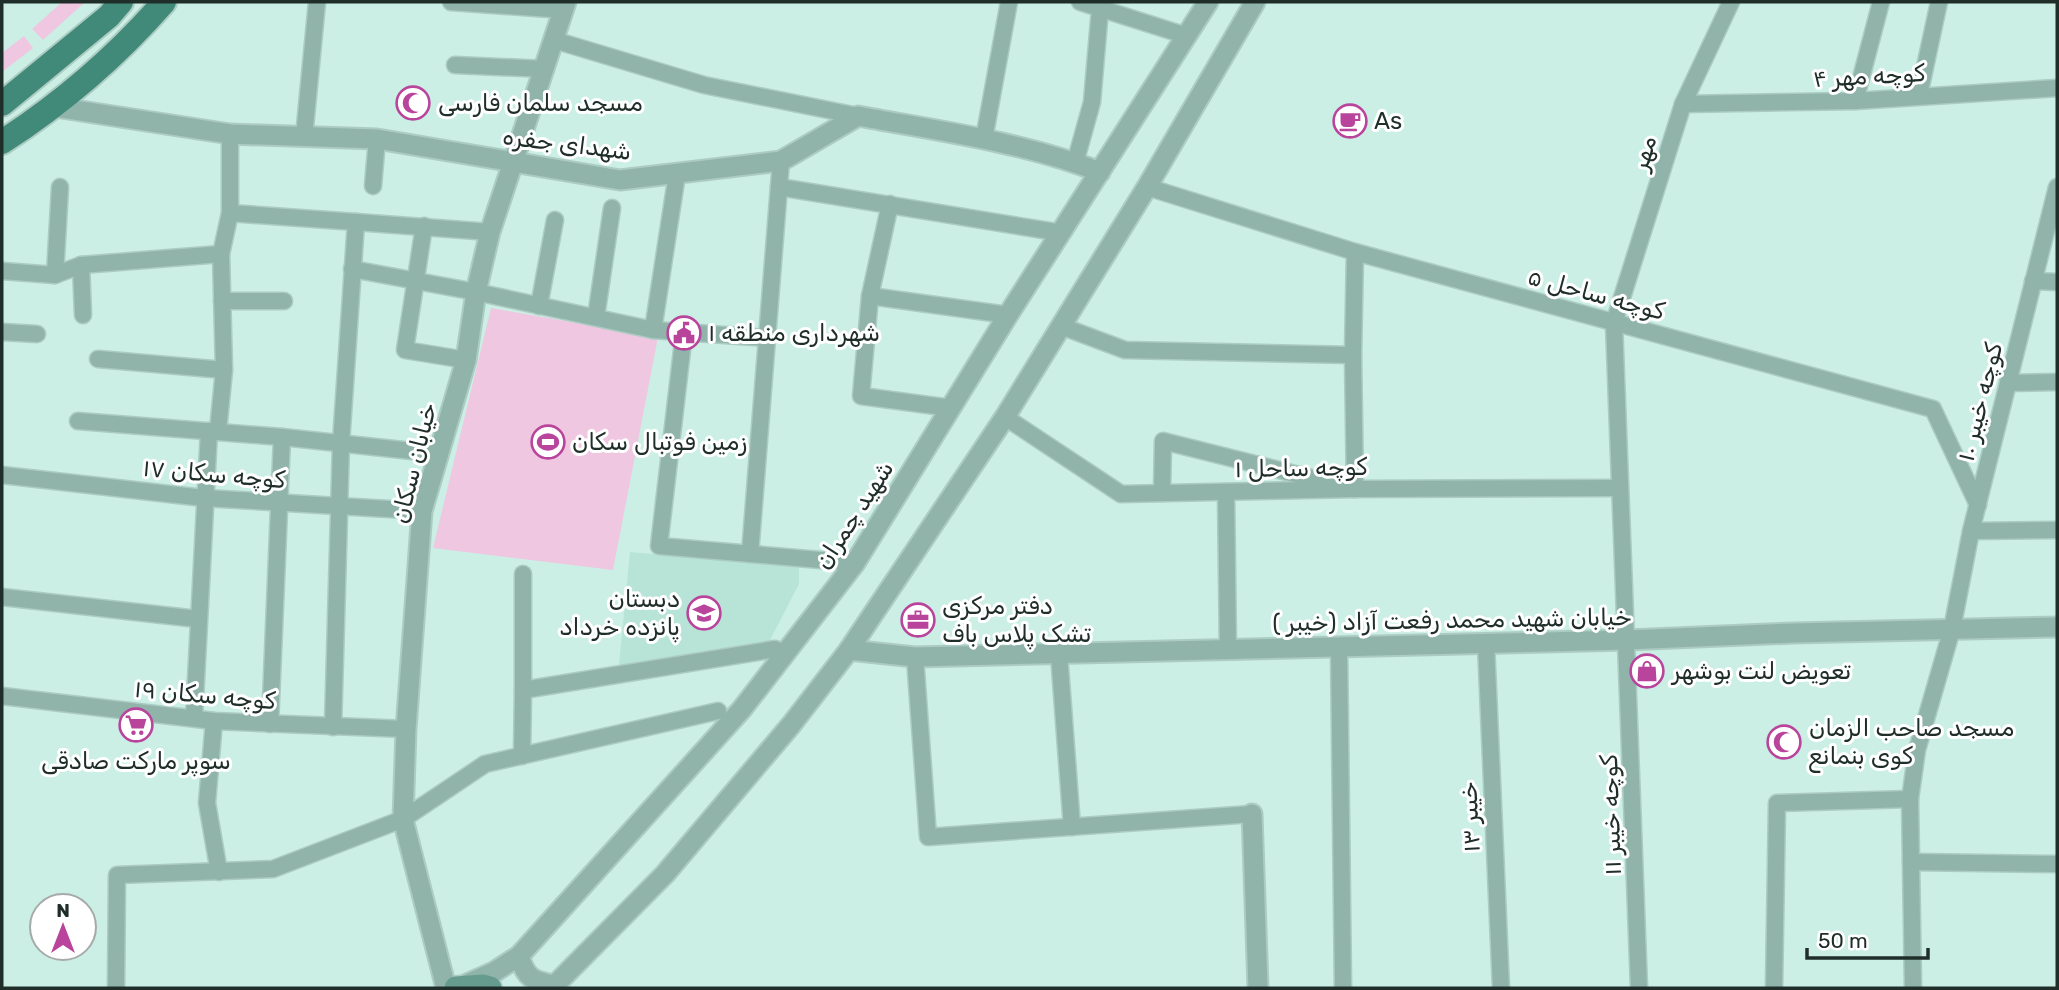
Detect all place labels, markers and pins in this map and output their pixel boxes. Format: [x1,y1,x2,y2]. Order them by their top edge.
mosque icon: مسجد سلمان فارسی [394,84,432,122]
place label: مسجد سلمان فارسی [438,89,643,117]
cafe icon: As [1331,102,1369,140]
place label: As [1374,107,1402,135]
public building icon: شهرداری منطقه ١ [665,314,703,352]
place label: شهرداری منطقه ١ [708,319,880,347]
sports icon: زمین فوتبال سکان [529,423,567,461]
place label: زمین فوتبال سکان [572,428,747,456]
place label: دبستان پانزده خرداد [559,585,680,643]
place label: دفتر مرکزی تشک پلاس باف [942,592,1092,650]
school or university icon: دبستان پانزده خرداد [685,594,723,632]
office icon: دفتر مرکزی تشک پلاس باف [899,601,937,639]
shop icon: تعویض لنت بوشهر [1628,652,1666,690]
place label: تعویض لنت بوشهر [1670,657,1851,685]
supermarket icon: سوپر مارکت صادقی [117,706,155,744]
place label: مسجد صاحب الزمان کوی بنمانع [1809,714,2014,773]
mosque icon: مسجد صاحب الزمان کوی بنمانع [1765,723,1803,761]
place label: سوپر مارکت صادقی [41,747,231,777]

